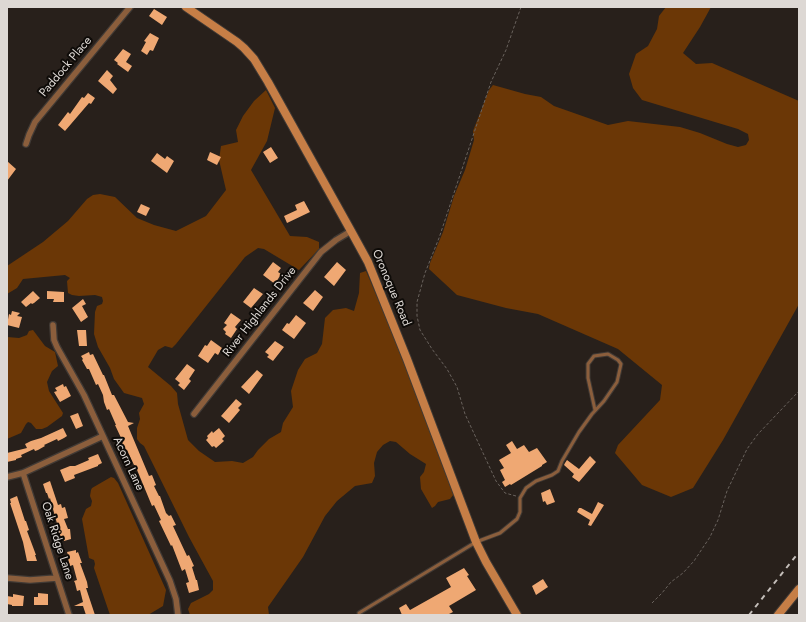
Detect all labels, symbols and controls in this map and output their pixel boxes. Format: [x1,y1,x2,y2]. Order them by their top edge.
street label: Paddock Place [37,34,95,100]
street label: Oronoque Road [368,248,414,328]
street label: River Highlands Drive [220,264,300,360]
street label: Acorn Lane [109,435,147,493]
street label: Oak Ridge Lane [38,500,76,582]

